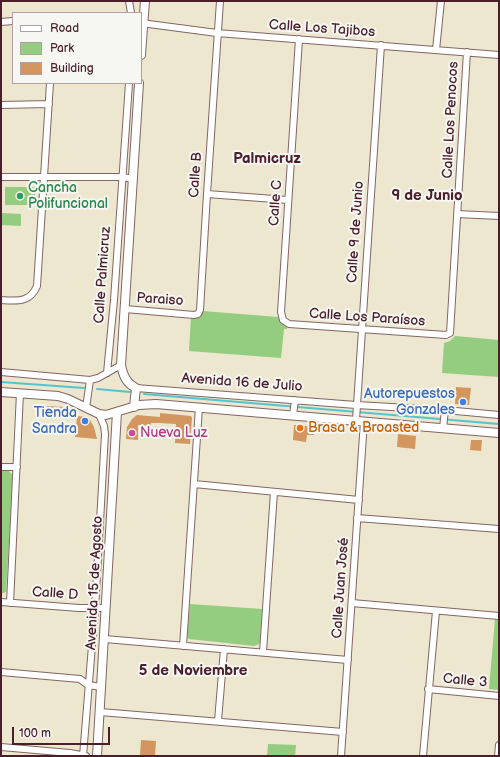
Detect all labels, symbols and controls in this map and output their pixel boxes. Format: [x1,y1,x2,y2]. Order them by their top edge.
legend [12,12,142,84]
street label: Calle Los Tajibos [268,17,376,41]
text: Road [50,21,79,36]
text: Park [50,41,74,56]
text: Building [50,61,94,76]
street label: Calle Los Penocos [440,61,462,179]
district label: Palmicruz [233,150,301,168]
street label: Calle B [186,152,206,198]
street label: Calle C [266,179,286,227]
place label: Cancha Polifuncional [28,180,108,212]
street label: Calle 9 de Junio [344,180,368,284]
district label: 9 de Junio [391,187,463,205]
marker: Cancha Polifuncional [15,191,25,201]
street label: Calle Palmicruz [91,226,115,324]
street label: Paraiso [136,290,184,310]
street label: Calle Los Paraísos [308,306,426,330]
street label: Avenida 16 de Julio [181,370,303,396]
place label: Autorepuestos Gonzales [364,386,455,418]
marker: Autorepuestos Gonzales [458,397,468,407]
place label: Tienda Sandra [32,405,77,438]
marker: Tienda Sandra [80,416,90,426]
place label: Brasa & Broasted [308,420,419,436]
marker: Brasa & Broasted [295,423,305,433]
place label: Nueva Luz [140,425,207,441]
marker: Nueva Luz [127,428,137,438]
street label: Avenida 15 de Agosto [83,515,107,651]
street label: Calle Juan José [329,537,353,639]
street label: Calle D [31,584,79,604]
district label: 5 de Noviembre [139,662,247,680]
street label: Calle 3 [442,671,488,691]
scale bar [14,719,112,745]
text: 100 m [19,726,51,741]

